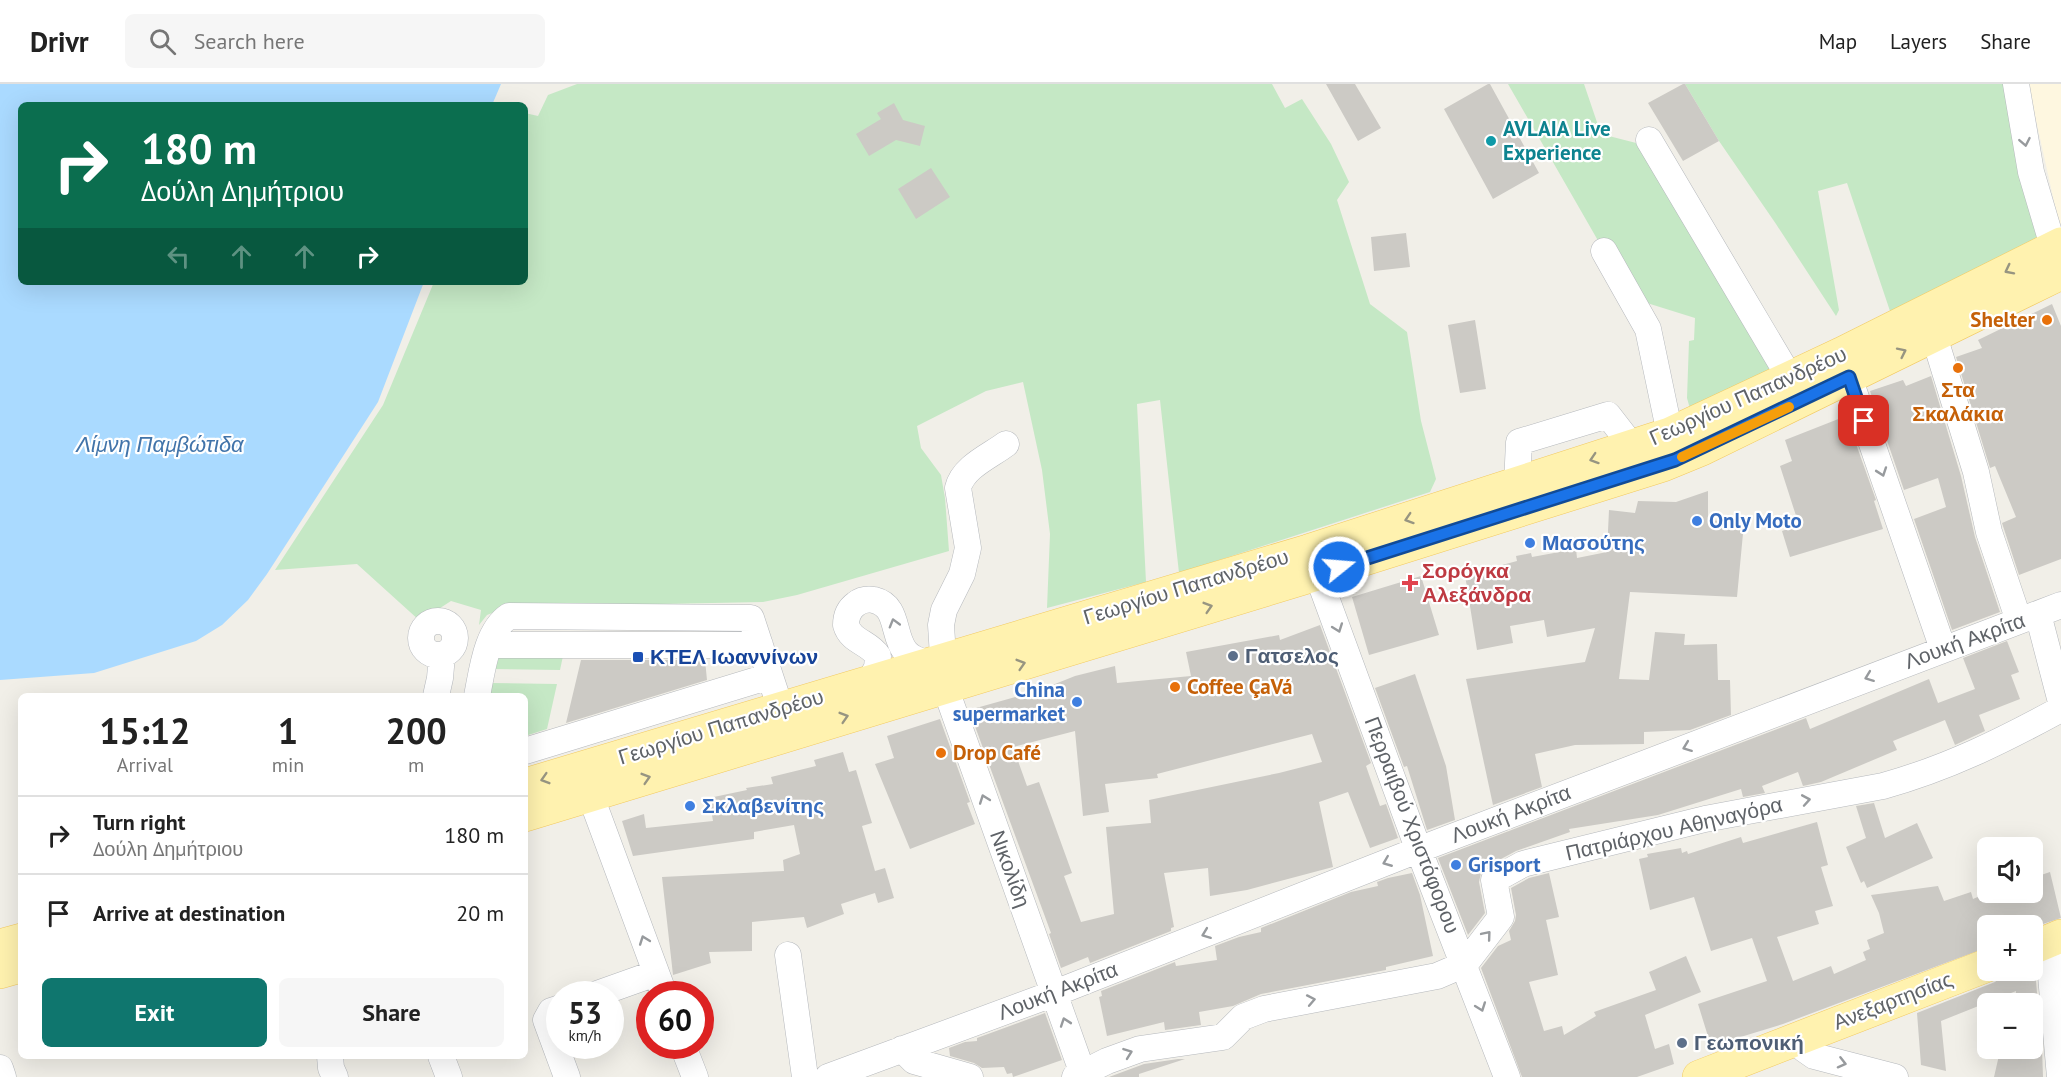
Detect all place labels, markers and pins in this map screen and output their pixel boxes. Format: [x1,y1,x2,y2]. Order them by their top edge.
place label: AVLAIA Live Experience [1503,115,1611,166]
marker: AVLAIA Live Experience [1484,134,1498,148]
place label: Shelter [1970,306,2036,333]
marker: Shelter [2040,313,2054,327]
marker: Στα Σκαλάκια [1951,361,1965,375]
place label: Στα Σκαλάκια [1912,376,2004,427]
pin [1838,395,1889,446]
place label: Only Moto [1709,507,1802,534]
marker: Only Moto [1690,514,1704,528]
place label: Μασούτης [1542,529,1645,556]
marker: Μασούτης [1523,536,1537,550]
place label: Σορόγκα Αλεξάνδρα [1422,557,1531,608]
marker: Σορόγκα Αλεξάνδρα [1403,576,1417,590]
place label: Γατσελος [1245,642,1339,669]
place label: ΚΤΕΛ Ιωαννίνων [650,643,818,670]
marker: Γατσελος [1226,649,1240,663]
marker: ΚΤΕΛ Ιωαννίνων [631,650,645,664]
place label: Coffee ÇaVá [1187,673,1292,700]
place label: China supermarket [953,676,1066,727]
marker: Coffee ÇaVá [1168,680,1182,694]
marker: China supermarket [1070,695,1084,709]
place label: Drop Café [953,739,1041,766]
marker: Drop Café [934,746,948,760]
place label: Σκλαβενίτης [702,792,824,819]
marker: Σκλαβενίτης [683,799,697,813]
place label: Grisport [1468,851,1541,878]
marker: Grisport [1449,858,1463,872]
place label: Γεωπονική [1694,1029,1804,1056]
marker: Γεωπονική [1675,1036,1689,1050]

